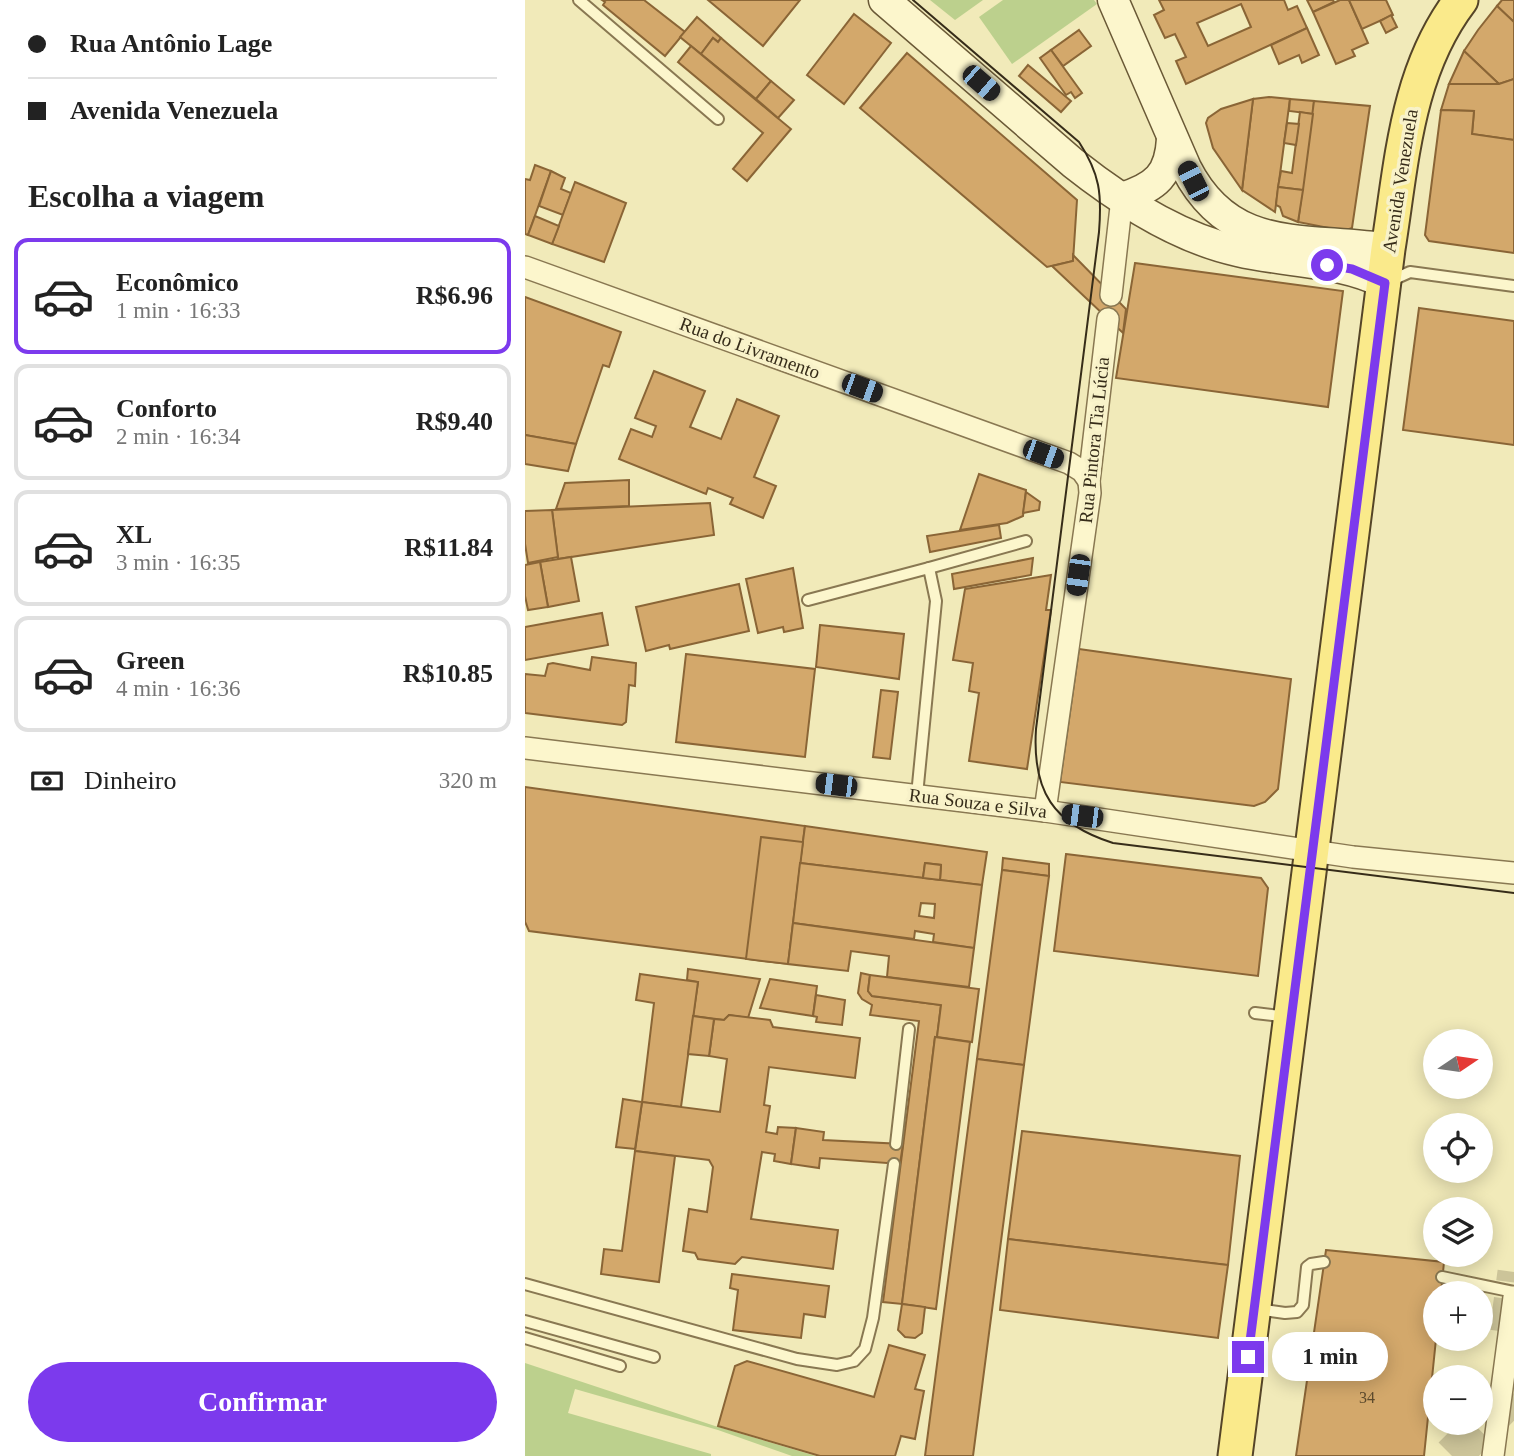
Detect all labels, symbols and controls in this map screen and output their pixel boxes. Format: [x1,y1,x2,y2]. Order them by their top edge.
text: Rua Antônio Lage [70,29,272,58]
car [959,61,1004,105]
text: Avenida Venezuela [70,96,278,125]
street label: Avenida Venezuela [1378,107,1422,254]
car [1175,158,1212,204]
text: Escolha a viagem [28,178,264,214]
route start [1311,249,1343,281]
icon: car [32,265,95,328]
text: Econômico [116,268,239,297]
text: R$6.96 [416,281,493,310]
text: 1 min · 16:33 [116,298,241,323]
street label: Rua do Livramento [677,313,823,383]
street label: Rua Pintora Tia Lúcia [1075,355,1113,524]
car [839,371,886,405]
icon: car [32,391,95,454]
text: Conforto [116,394,217,423]
text: R$9.40 [416,407,493,436]
text: 2 min · 16:34 [116,424,241,449]
car [1020,437,1067,471]
icon: car [32,517,95,580]
text: XL [116,520,152,549]
text: R$11.84 [404,533,493,562]
text: 3 min · 16:35 [116,550,241,575]
car [1065,553,1092,597]
icon: car [32,643,95,706]
text: Green [116,646,185,675]
text: R$10.85 [403,659,493,688]
text: 4 min · 16:36 [116,676,241,701]
icon: cash [28,762,66,800]
text: Dinheiro [84,766,176,795]
text: 320 m [439,768,497,793]
car [814,772,859,798]
street label: Rua Souza e Silva [908,784,1049,822]
car [1060,803,1105,829]
north arrow [1423,1029,1493,1099]
map controls [1423,1029,1493,1435]
button: locate [1423,1113,1493,1183]
button: layers [1423,1197,1493,1267]
button: + [1423,1281,1493,1351]
callout: 1 min [1273,1332,1388,1382]
route end [1232,1341,1264,1373]
text: 1 min [1302,1344,1358,1369]
button: Confirmar [28,1362,497,1442]
button: − [1423,1365,1493,1435]
house number: 34 [1359,1389,1375,1406]

